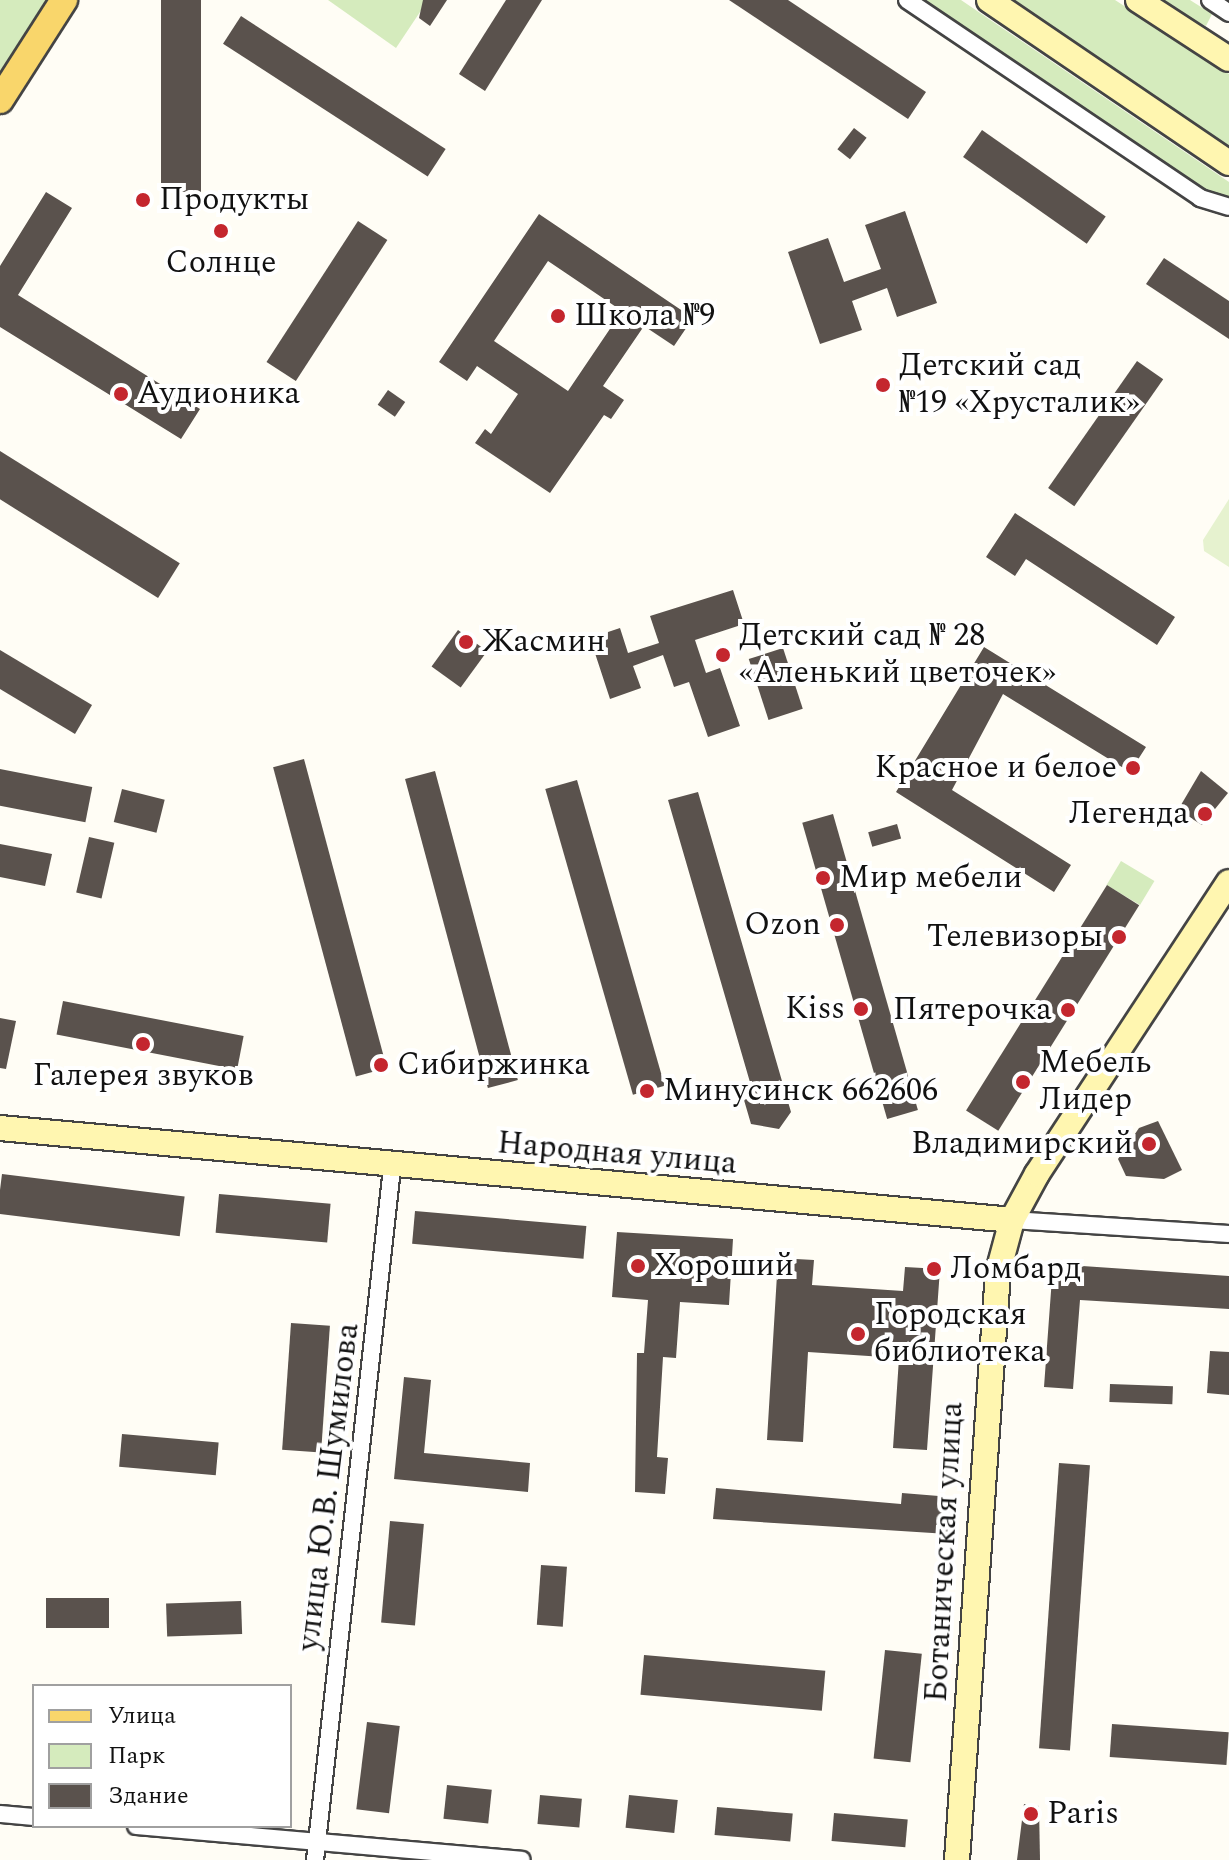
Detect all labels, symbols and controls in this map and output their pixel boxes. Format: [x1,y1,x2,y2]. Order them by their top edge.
place label: Продукты [159,181,309,219]
marker: Продукты [134,191,152,209]
marker: Солнце [212,222,230,240]
place label: Солнце [166,244,276,282]
place label: Школа №9 [574,297,715,335]
marker: Школа №9 [549,307,567,325]
place label: Детский сад №19 «Хрусталик» [899,348,1140,423]
place label: Аудионика [137,375,300,413]
marker: Детский сад №19 «Хрусталик» [874,376,892,394]
marker: Аудионика [112,385,130,403]
place label: Детский сад № 28 «Аленький цветочек» [739,618,1056,693]
place label: Жасмин [482,623,605,661]
marker: Жасмин [457,633,475,651]
marker: Детский сад № 28 «Аленький цветочек» [714,646,732,664]
place label: Красное и белое [875,749,1117,787]
marker: Красное и белое [1124,759,1142,777]
place label: Легенда [1069,795,1189,833]
marker: Легенда [1196,805,1214,823]
place label: Мир мебели [839,859,1023,897]
marker: Мир мебели [814,869,832,887]
place label: Ozon [744,906,821,944]
marker: Ozon [828,916,846,934]
place label: Телевизоры [927,918,1103,956]
marker: Телевизоры [1110,928,1128,946]
place label: Kiss [785,990,845,1028]
place label: Пятерочка [893,991,1052,1029]
marker: Kiss [852,1000,870,1018]
marker: Пятерочка [1059,1001,1077,1019]
marker: Галерея звуков [134,1035,152,1053]
place label: Мебель Лидер [1039,1045,1151,1120]
place label: Сибиржинка [397,1046,590,1084]
marker: Сибиржинка [372,1056,390,1074]
place label: Галерея звуков [32,1057,254,1095]
place label: Минусинск 662606 [663,1072,938,1110]
marker: Мебель Лидер [1014,1073,1032,1091]
marker: Минусинск 662606 [638,1082,656,1100]
street label: Народная улица [496,1124,738,1184]
place label: Владимирский [911,1125,1133,1163]
marker: Владимирский [1140,1135,1158,1153]
place label: Хороший [654,1247,794,1285]
place label: Ломбард [950,1250,1081,1288]
marker: Хороший [629,1257,647,1275]
marker: Ломбард [925,1260,943,1278]
place label: Городская библиотека [874,1297,1046,1372]
street label: улица Ю.В. Шумилова [290,1321,368,1653]
marker: Городская библиотека [849,1325,867,1343]
street label: Ботаническая улица [918,1401,972,1703]
legend [32,1684,292,1828]
text: Улица [108,1698,176,1734]
text: Парк [108,1738,165,1774]
text: Здание [108,1778,189,1814]
place label: Paris [1047,1795,1119,1833]
marker: Paris [1022,1805,1040,1823]

